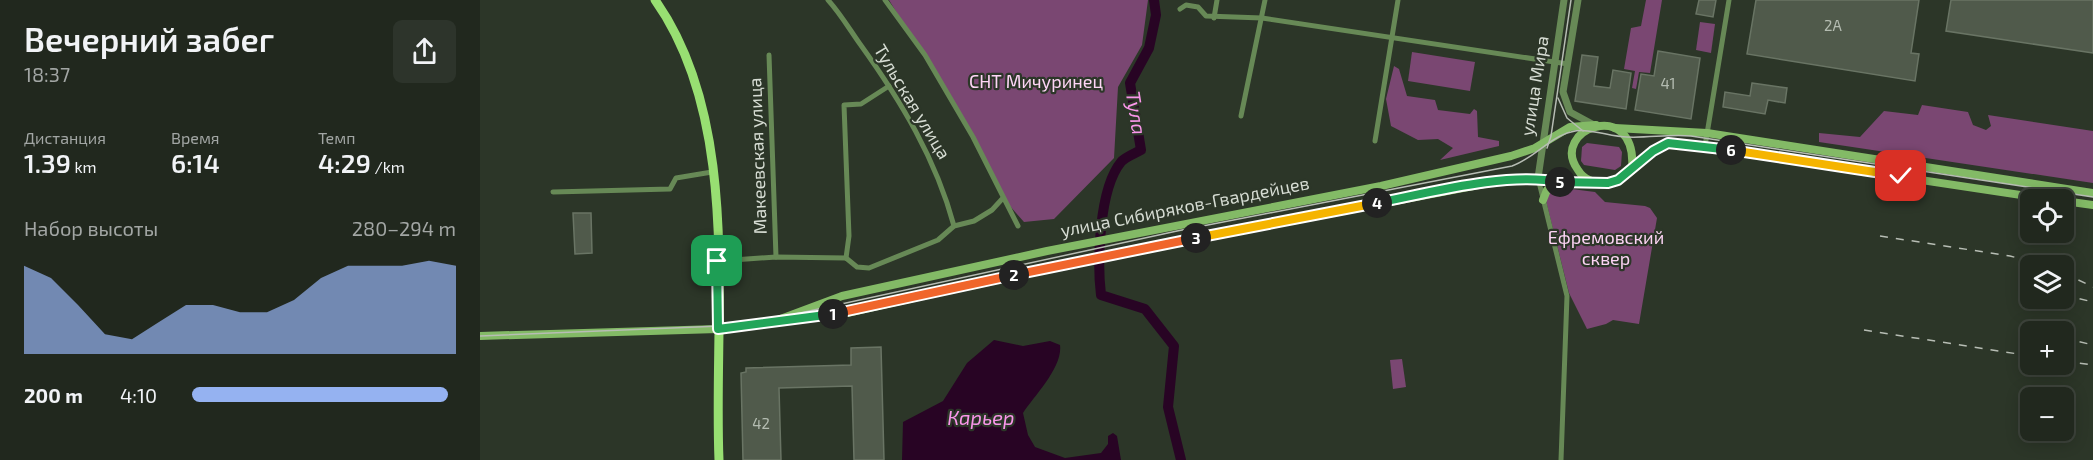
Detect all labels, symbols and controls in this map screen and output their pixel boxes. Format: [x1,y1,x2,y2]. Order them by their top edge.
house number: 2А [1824,16,1843,34]
text: Вечерний забег [24,19,274,59]
button: share [393,20,456,83]
street label: улица Мира [1515,34,1553,137]
street label: Тульская улица [870,40,956,163]
text: 18:37 [24,62,70,86]
park label: СНТ Мичуринец [969,70,1103,92]
house number: 41 [1660,74,1676,92]
street label: Макеевская улица [743,77,771,235]
water label: Тула [1122,89,1152,136]
text: Дистанция [24,128,106,147]
text: Время [171,128,220,147]
text: Темп [318,128,355,147]
pin: 6 [1716,135,1746,165]
text: 6 [1726,140,1736,159]
text: 1.39 [24,147,71,178]
text: 6:14 [171,147,220,178]
text: 4:29 [318,147,371,178]
pin [1875,150,1926,201]
text: km [71,157,97,176]
text: /km [371,157,405,176]
icon: check [1884,159,1917,192]
pin: 5 [1545,167,1575,197]
street label: улица Сибиряков-Гвардейцев [1058,171,1311,241]
text: 5 [1556,172,1564,191]
pin: 4 [1362,188,1392,218]
map controls [2020,189,2074,441]
button: locate [2020,189,2074,243]
text: 4 [1372,193,1382,212]
text: Набор высоты [24,216,158,240]
text: 280–294 m [352,216,456,240]
pin: 3 [1181,223,1211,253]
park label: Ефремовский сквер [1548,226,1664,269]
text: 3 [1191,228,1201,247]
pin [691,235,742,286]
icon: arrive [700,244,733,277]
button: layers [2020,255,2074,309]
pin: 2 [999,260,1029,290]
text: 2 [1009,265,1019,284]
pin: 1 [818,299,848,329]
text: 1 [830,304,836,323]
button: + [2020,321,2074,375]
text: 200 m [24,383,83,407]
text: 4:10 [120,383,157,407]
button: − [2020,387,2074,441]
water label: Карьер [947,405,1015,429]
house number: 42 [752,414,770,432]

